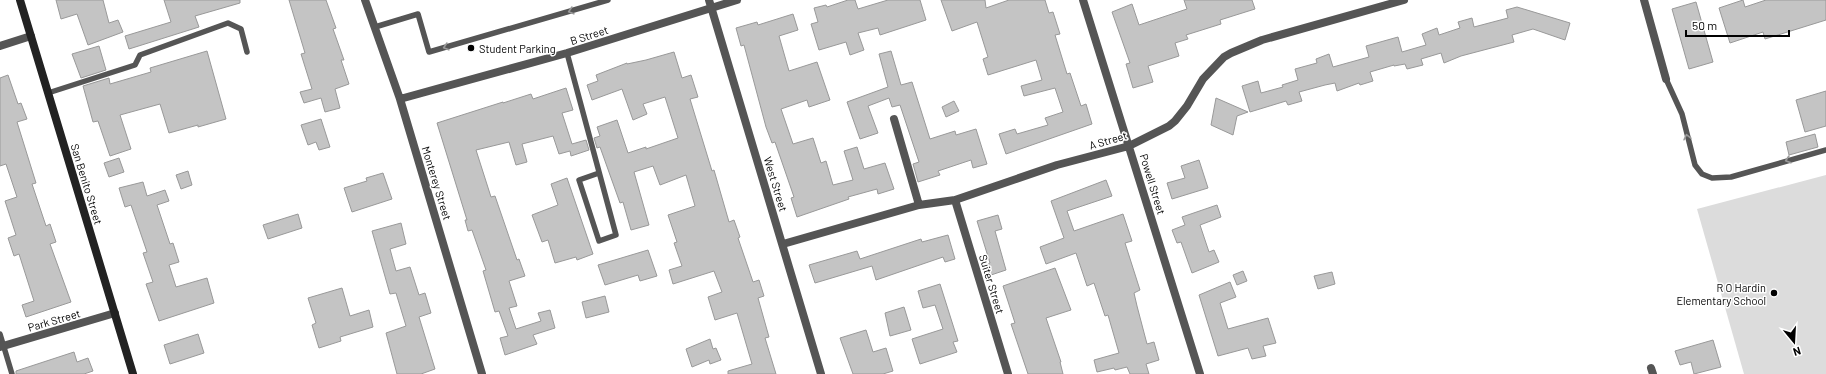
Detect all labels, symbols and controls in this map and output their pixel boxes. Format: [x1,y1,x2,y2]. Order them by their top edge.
one-way arrow [567,6,574,15]
scale bar [1686,12,1789,38]
text: 50 m [1692,18,1717,32]
street label: B Street [568,23,610,47]
one-way arrow [443,42,450,51]
place label: Student Parking [479,42,556,55]
marker: Student Parking [466,43,476,53]
street label: A Street [1088,128,1128,152]
one-way arrow [1683,134,1692,141]
street label: San Benito Street [69,142,105,226]
street label: Monterey Street [420,145,454,221]
street label: Powell Street [1138,152,1168,216]
street label: West Street [762,155,790,213]
one-way arrow [1785,156,1792,164]
street label: Suiter Street [977,253,1007,315]
place label: R O Hardin Elementary School [1676,281,1766,307]
marker: R O Hardin Elementary School [1769,288,1779,298]
street label: Park Street [26,306,82,334]
north arrow [1774,322,1814,362]
text: N [1792,345,1803,359]

